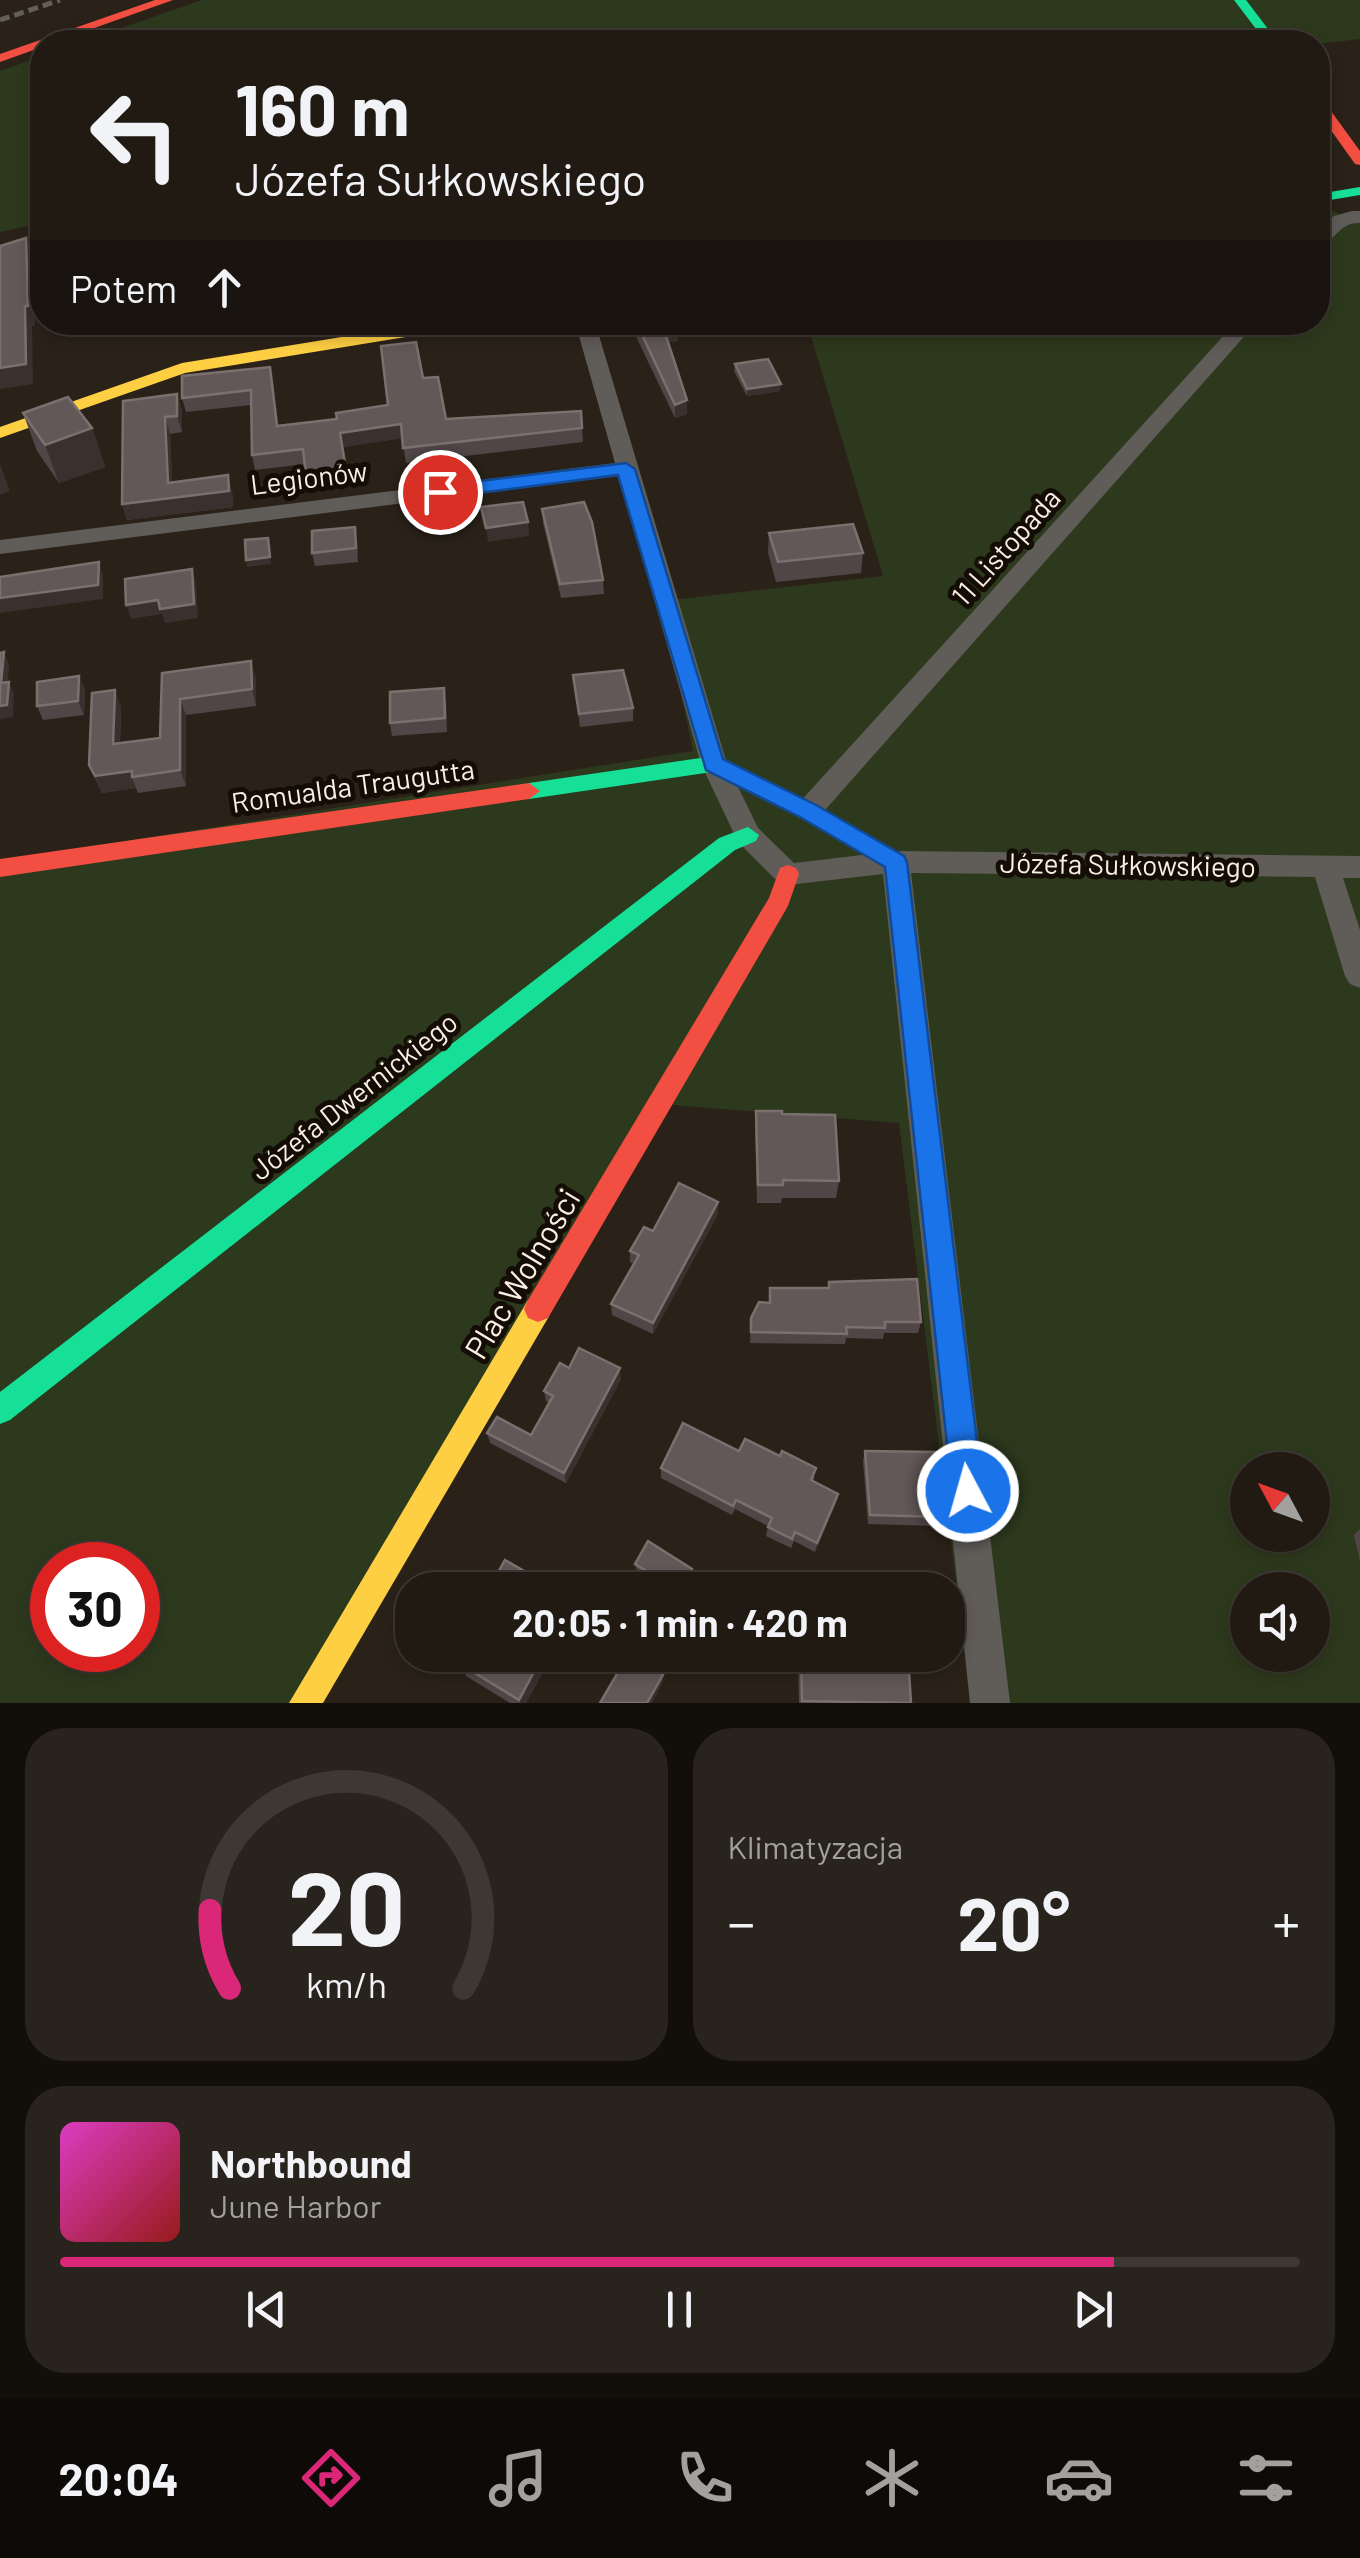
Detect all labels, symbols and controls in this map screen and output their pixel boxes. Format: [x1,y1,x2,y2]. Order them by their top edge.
text: 160 m [235,66,410,150]
icon: left [70,70,200,200]
text: Józefa Sułkowskiego [235,151,646,205]
icon: ahead [197,260,252,315]
text: Potem [70,265,177,311]
pin [398,450,483,535]
street label: Legionów [248,453,369,501]
icon: arrive [413,465,468,520]
street label: 11 Listopada [944,481,1067,612]
street label: Romualda Traugutta [229,751,477,819]
street label: Józefa Sułkowskiego [1000,845,1256,883]
street label: Józefa Dwernickiego [243,1004,463,1186]
street label: Plac Wolności [456,1181,587,1365]
position arrow [916,1439,1020,1543]
north arrow [1230,1452,1330,1552]
map controls [1230,1452,1330,1672]
speed limit sign: 30 [30,1542,160,1672]
button: sound [1230,1572,1330,1672]
text: 20:05 · 1 min · 420 m [512,1599,848,1645]
text: Klimatyzacja [728,1827,903,1865]
text: 20 [287,1842,405,1967]
text: 20° [957,1876,1070,1966]
text: − [728,1888,755,1954]
text: + [1272,1888,1300,1954]
text: km/h [306,1962,387,2005]
text: Northbound [210,2140,412,2186]
text: June Harbor [210,2186,381,2224]
icon: previous [239,2282,294,2337]
icon: pause [652,2282,707,2337]
icon: next [1066,2282,1121,2337]
icon: directions [296,2443,366,2513]
icon: music [483,2443,553,2513]
icon: phone [670,2443,740,2513]
icon: climate [857,2443,927,2513]
icon: car [1044,2443,1114,2513]
icon: filters [1231,2443,1301,2513]
text: 20:04 [59,2451,179,2505]

